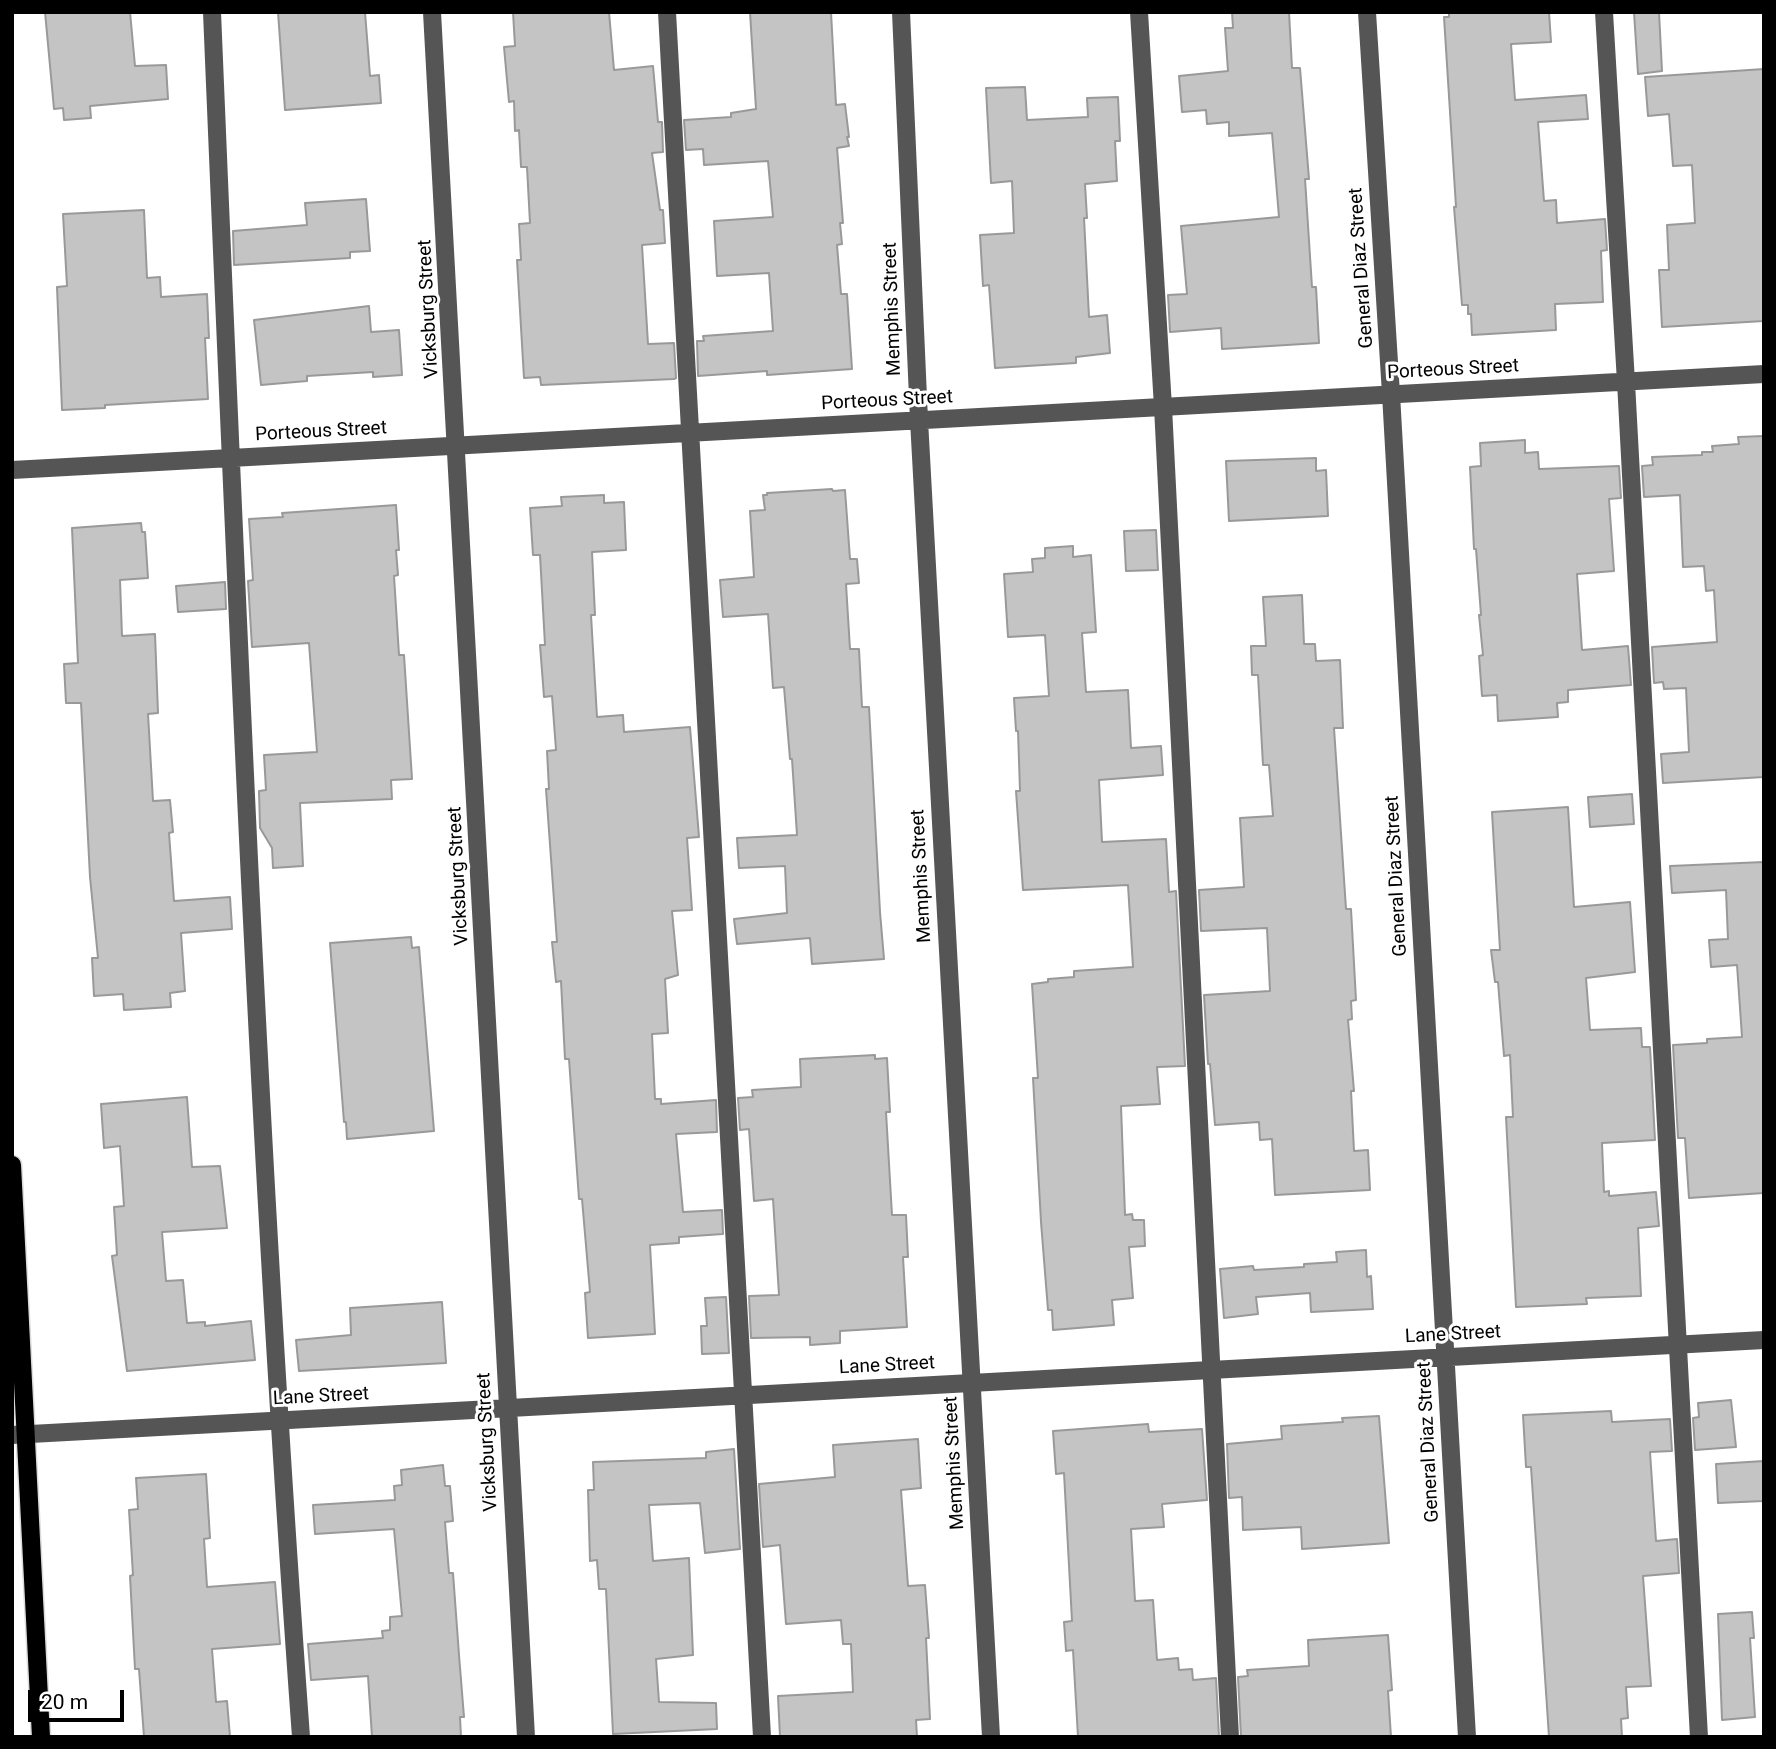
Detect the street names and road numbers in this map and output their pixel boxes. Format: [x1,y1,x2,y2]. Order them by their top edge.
street label: General Diaz Street [1345,187,1379,349]
street label: Vicksburg Street [414,239,444,379]
street label: Memphis Street [879,242,907,376]
street label: Porteous Street [1387,355,1519,385]
street label: Porteous Street [821,386,953,416]
street label: Porteous Street [255,417,387,447]
street label: General Diaz Street [1381,795,1413,957]
street label: Vicksburg Street [444,806,474,946]
street label: Memphis Street [907,809,937,943]
street label: Lane Street [1404,1321,1502,1349]
street label: Lane Street [838,1352,936,1380]
street label: General Diaz Street [1413,1361,1445,1523]
street label: Vicksburg Street [473,1372,503,1512]
street label: Lane Street [272,1383,370,1411]
street label: Memphis Street [940,1396,970,1530]

